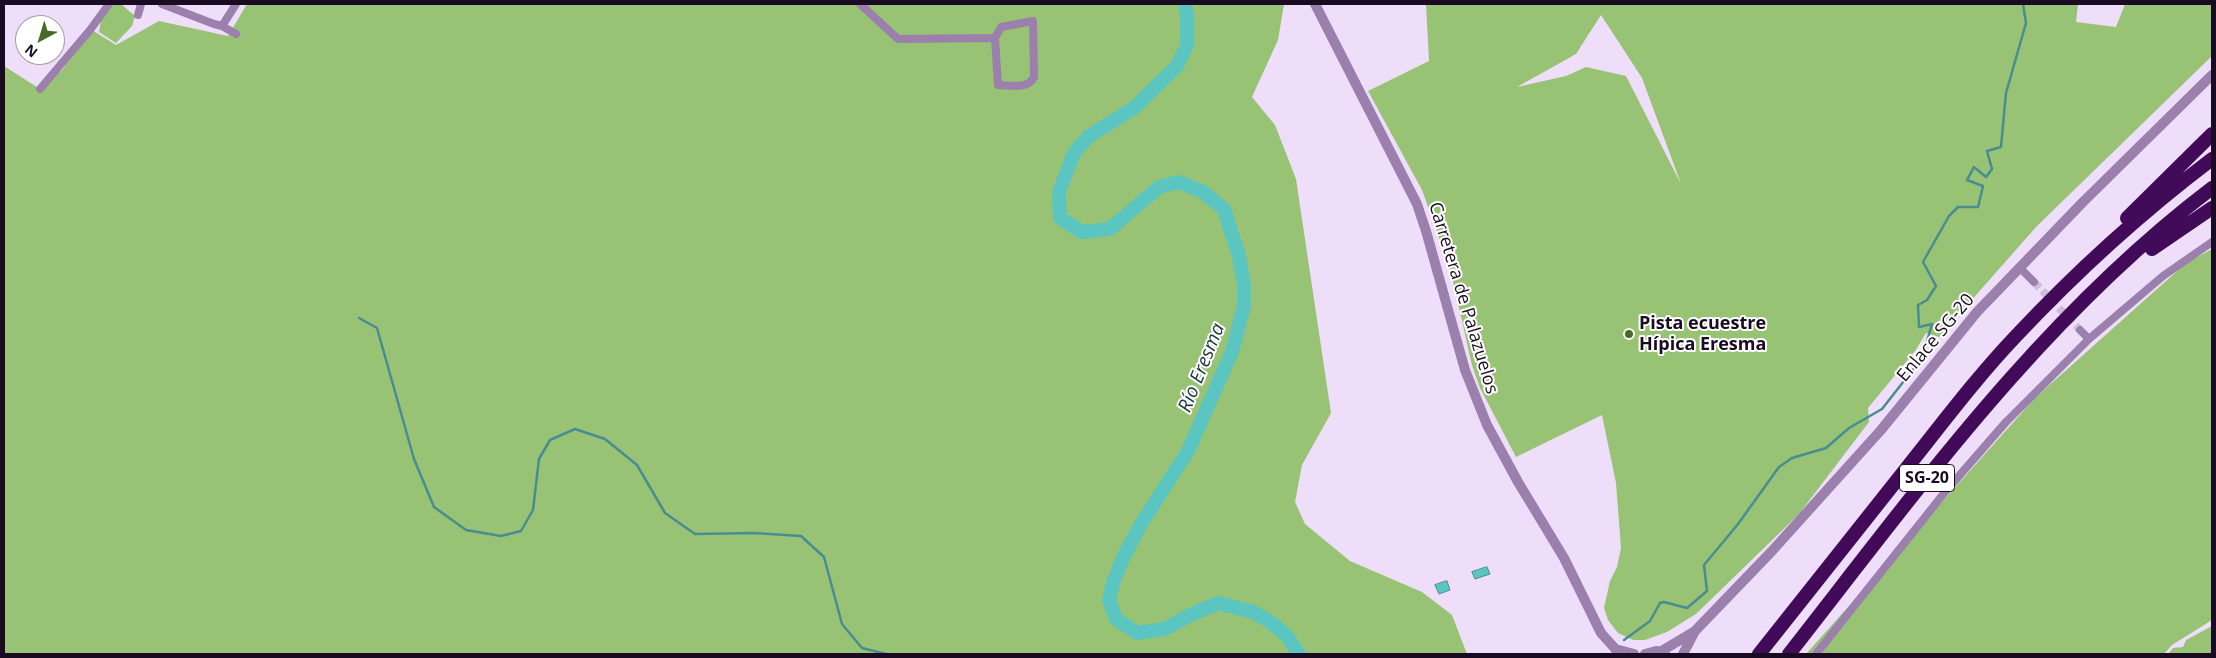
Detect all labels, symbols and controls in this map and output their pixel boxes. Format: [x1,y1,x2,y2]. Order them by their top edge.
north arrow [15,15,65,65]
text: N [20,40,41,62]
street label: Carretera de Palazuelos [1424,199,1502,397]
street label: Enlace SG-20 [1893,290,1979,386]
place label: Pista ecuestre Hípica Eresma [1639,313,1766,356]
water label: Río Eresma [1174,320,1230,416]
marker: Pista ecuestre Hípica Eresma [1623,328,1635,340]
road number: SG-20 [1900,464,1954,492]

